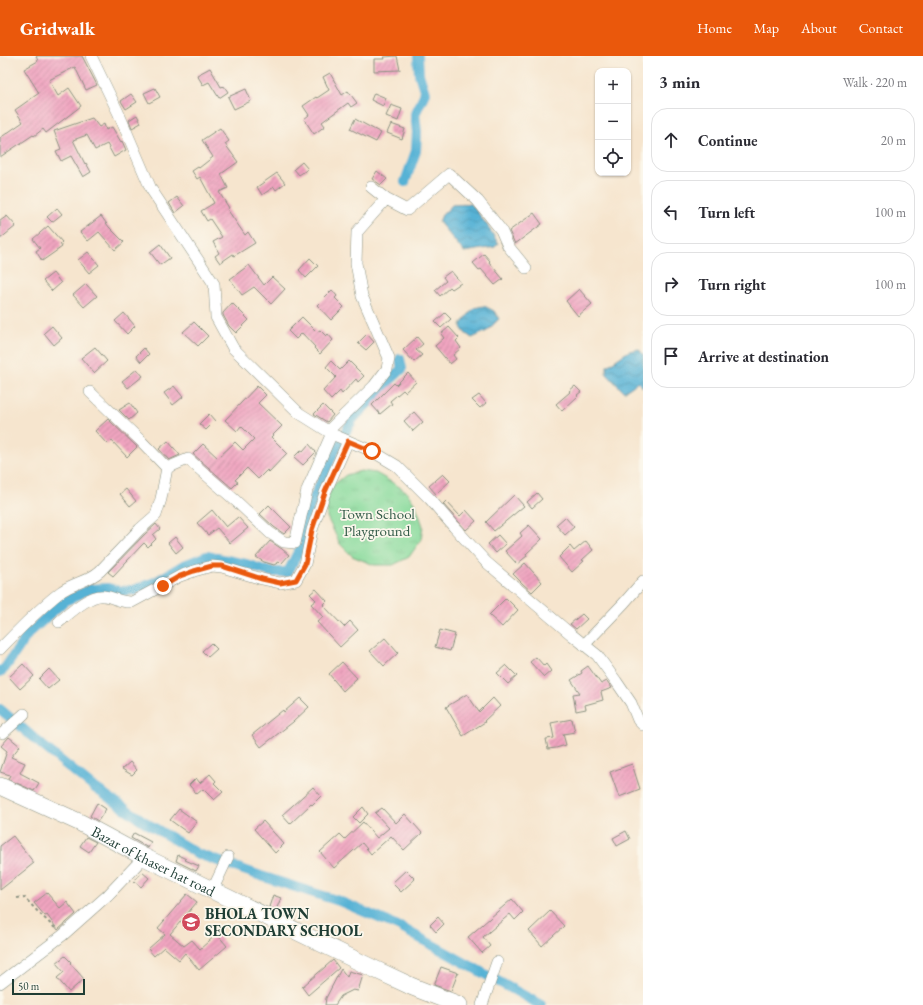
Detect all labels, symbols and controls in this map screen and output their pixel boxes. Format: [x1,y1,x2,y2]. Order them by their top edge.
text: Gridwalk [20,16,95,41]
text: Home [697,19,732,37]
text: Map [754,19,779,37]
text: About [801,19,837,37]
text: Contact [859,19,903,37]
map controls [595,68,631,176]
button: + [595,68,631,104]
text: 3 min [659,71,700,93]
text: Walk · 220 m [843,74,907,91]
button: − [595,104,631,140]
icon: ahead [660,129,682,151]
text: Continue [698,131,758,150]
text: 20 m [881,132,906,149]
button: locate [595,140,631,176]
icon: left [660,201,682,223]
text: Turn left [698,203,755,222]
text: 100 m [875,204,906,221]
icon: right [660,273,682,295]
text: Turn right [698,275,766,294]
text: 100 m [875,276,906,293]
icon: arrive [660,345,682,367]
text: Arrive at destination [698,347,829,366]
route start [363,442,381,460]
park label: Town School Playground [339,504,415,540]
route end [154,577,172,595]
street label: Bazar of khaser hat road [89,821,219,900]
place label: BHOLA TOWN SECONDARY SCHOOL [205,904,362,940]
school or university icon: BHOLA TOWN SECONDARY SCHOOL [180,911,202,933]
scale bar [12,977,85,996]
text: 50 m [18,979,39,993]

